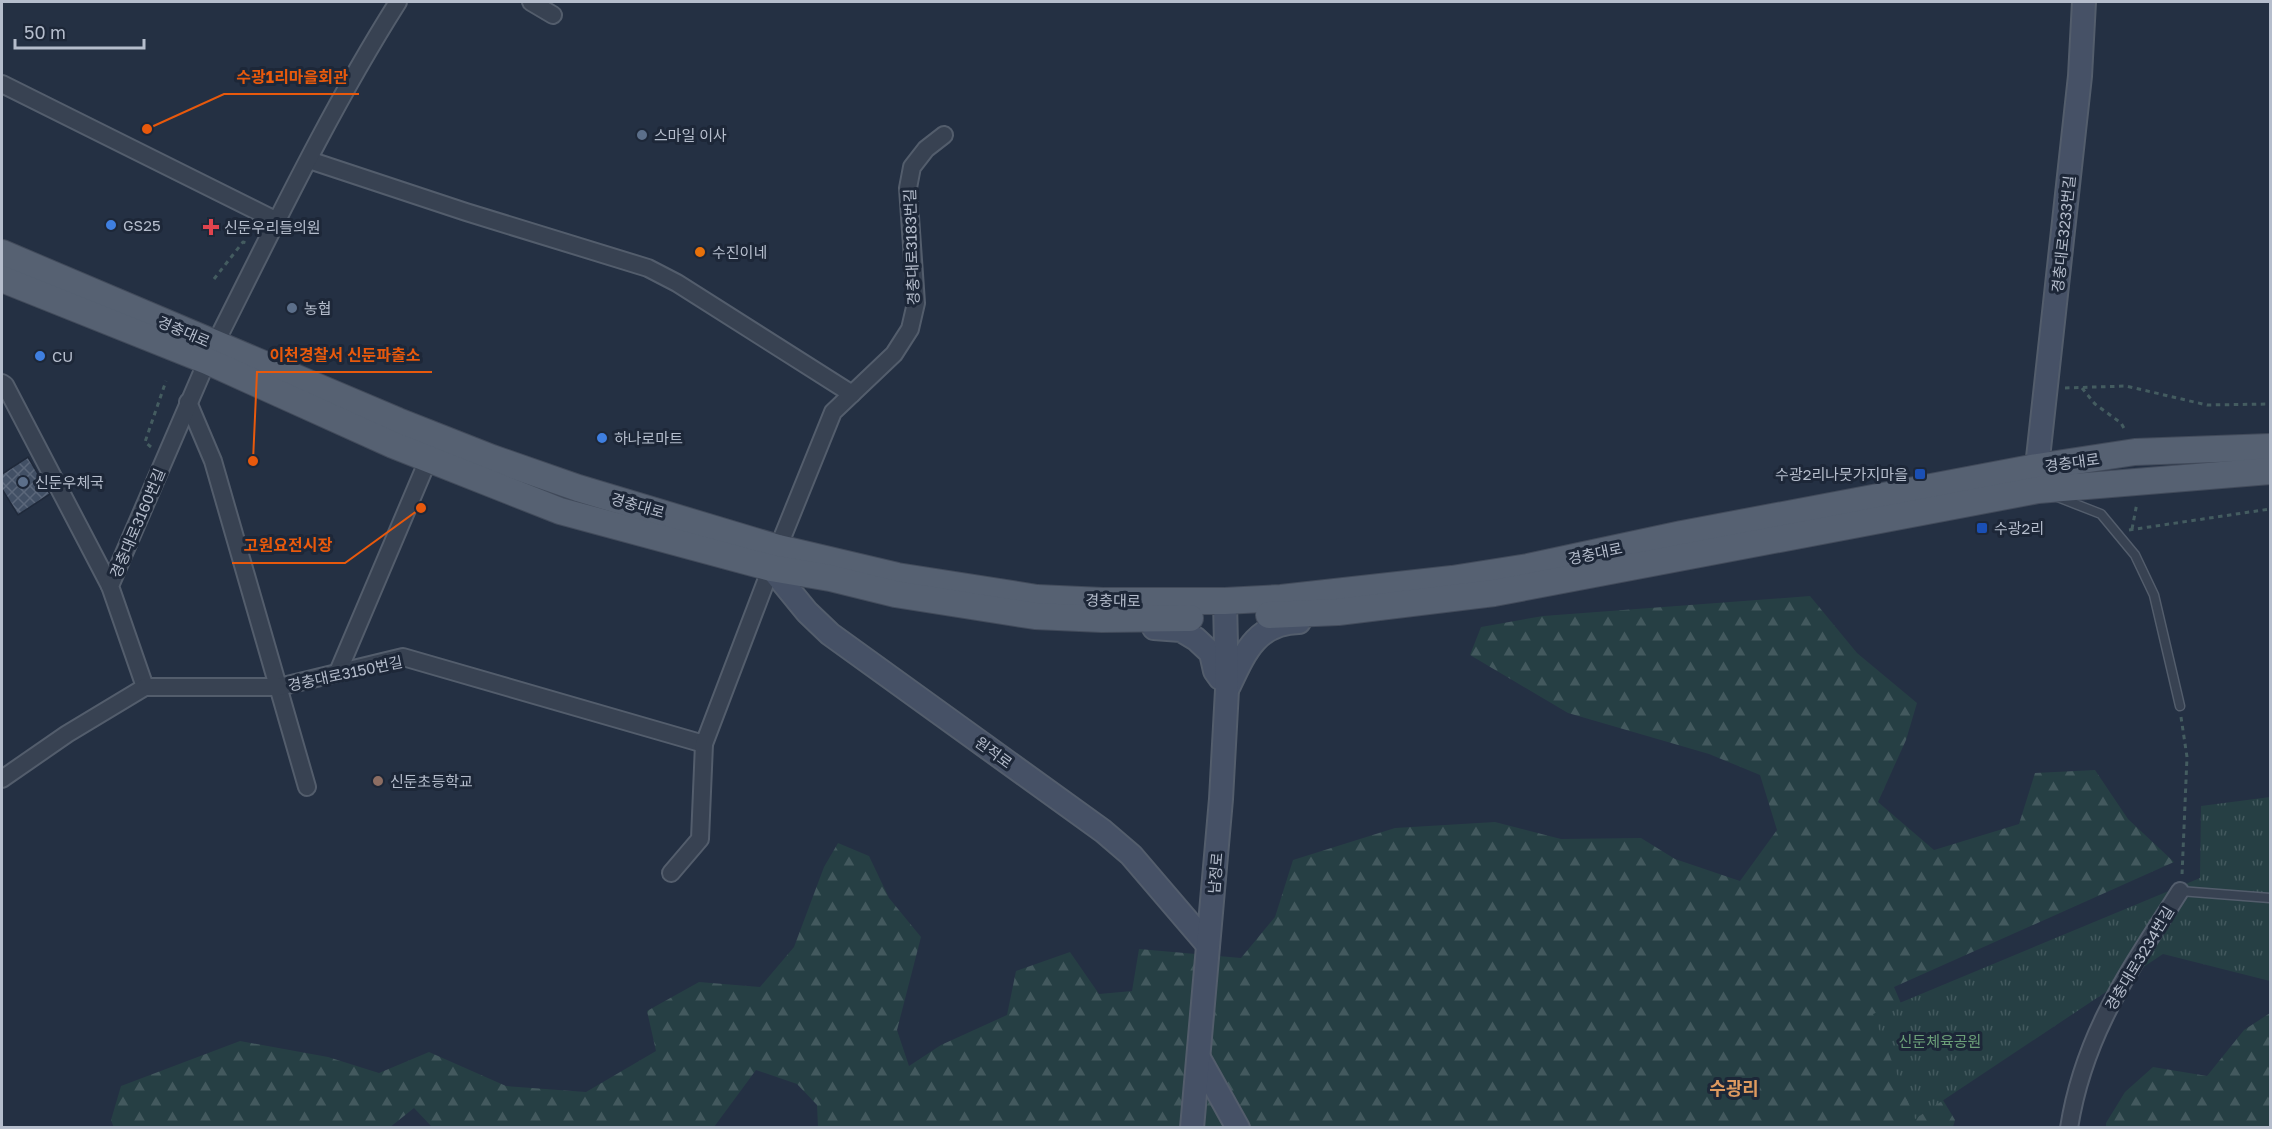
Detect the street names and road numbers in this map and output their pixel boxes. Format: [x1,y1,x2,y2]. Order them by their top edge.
street label: 경충대로3233번길 [2048,174,2078,294]
street label: 경충대로3183번길 [900,188,922,306]
street label: 경충대로 [155,312,213,350]
street label: 경충대로 [2043,449,2101,475]
street label: 경충대로3160번길 [106,466,168,580]
street label: 경충대로 [609,489,667,521]
street label: 경충대로 [1566,538,1624,568]
street label: 경충대로 [1085,591,1141,609]
street label: 경충대로3150번길 [286,652,404,694]
street label: 원적로 [972,733,1016,771]
street label: 남정로 [1204,852,1226,894]
street label: 경충대로3234번길 [2101,903,2177,1013]

